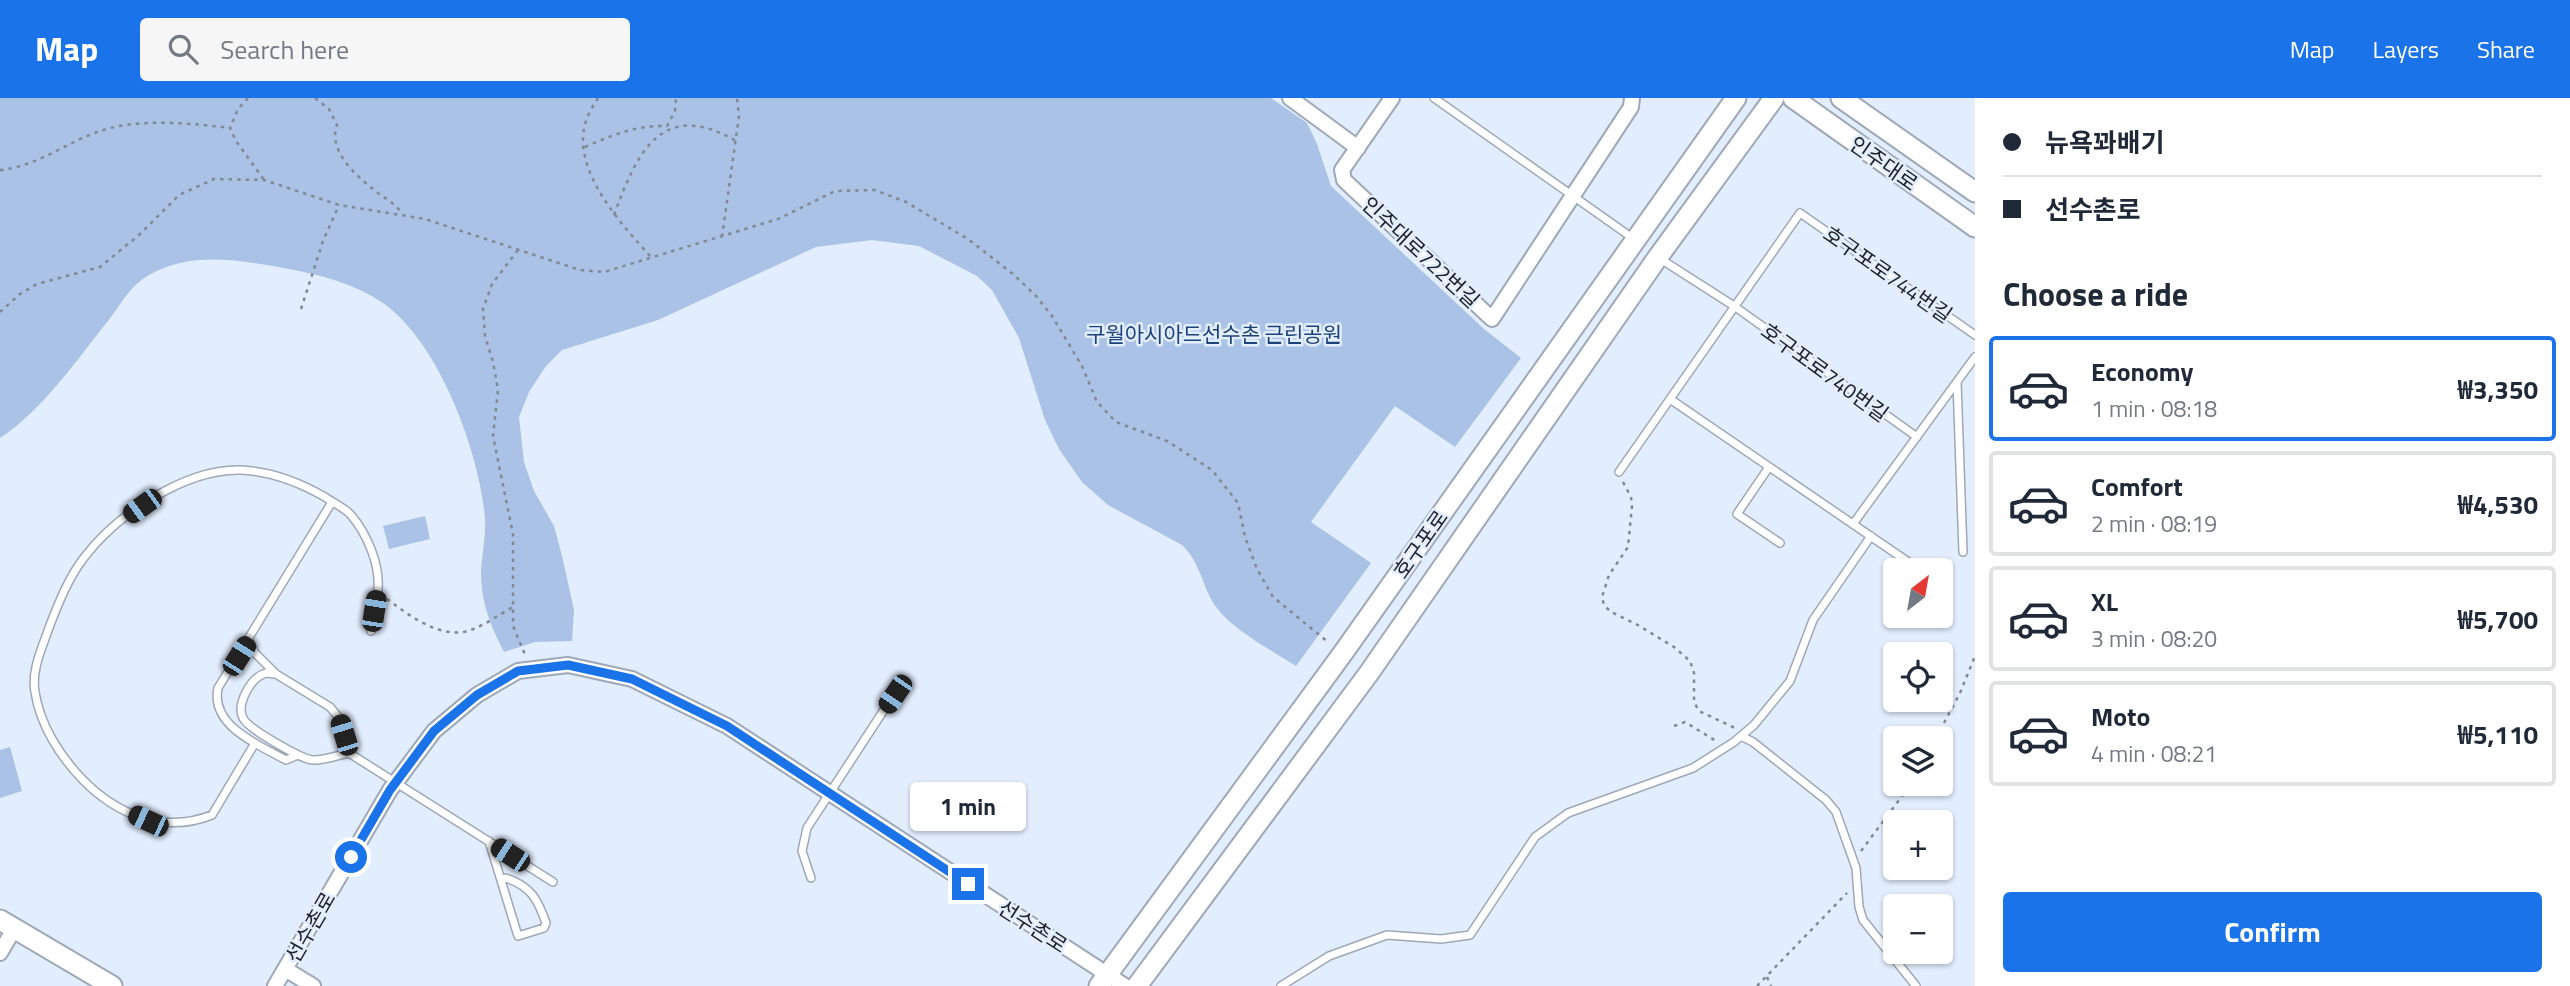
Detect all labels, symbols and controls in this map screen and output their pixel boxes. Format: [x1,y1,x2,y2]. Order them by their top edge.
search box [140,18,630,81]
text: Map [35,24,98,74]
icon: search [164,30,202,68]
text: Search here [220,30,349,69]
text: Map [2290,31,2335,67]
text: Layers [2373,31,2439,67]
text: Share [2477,31,2535,67]
text: 뉴욕꽈배기 [2045,123,2165,162]
street label: 인주대로 [1843,128,1925,198]
street label: 인주대로722번길 [1355,189,1487,315]
text: 선수촌로 [2045,190,2141,229]
street label: 호구포로744번길 [1817,218,1959,330]
text: Choose a ride [2003,270,2188,318]
street label: 호구포로740번길 [1754,315,1896,429]
park label: 구월아시아드선수촌 근린공원 [1086,318,1342,350]
text: Economy [2091,352,2193,391]
icon: car [2007,357,2070,420]
text: ₩3,350 [2458,370,2538,409]
text: 1 min · 08:18 [2091,391,2217,426]
text: Comfort [2091,467,2183,506]
icon: car [2007,472,2070,535]
car [119,485,166,527]
text: ₩4,530 [2458,485,2538,524]
street label: 호구포로 [1385,503,1455,585]
text: 2 min · 08:19 [2091,506,2217,541]
north arrow [1883,558,1953,628]
map controls [1883,558,1953,964]
text: XL [2091,582,2118,621]
icon: car [2007,587,2070,650]
car [361,589,388,633]
text: ₩5,700 [2458,600,2538,639]
text: 3 min · 08:20 [2091,621,2217,656]
car [219,633,260,679]
button: locate [1883,642,1953,712]
car [875,671,916,717]
text: Moto [2091,697,2150,736]
icon: car [2007,702,2070,765]
car [328,712,361,758]
text: ₩5,110 [2458,715,2538,754]
button: layers [1883,726,1953,796]
text: 4 min · 08:21 [2091,736,2217,771]
callout: 1 min [910,782,1026,832]
text: 1 min [940,789,996,824]
car [125,803,172,839]
button: + [1883,810,1953,880]
car [487,835,534,875]
route start [335,841,367,873]
route end [952,868,984,900]
street label: 선수촌로 [277,886,343,968]
street label: 선수촌로 [992,892,1074,960]
button: Confirm [2003,892,2542,972]
button: − [1883,894,1953,964]

